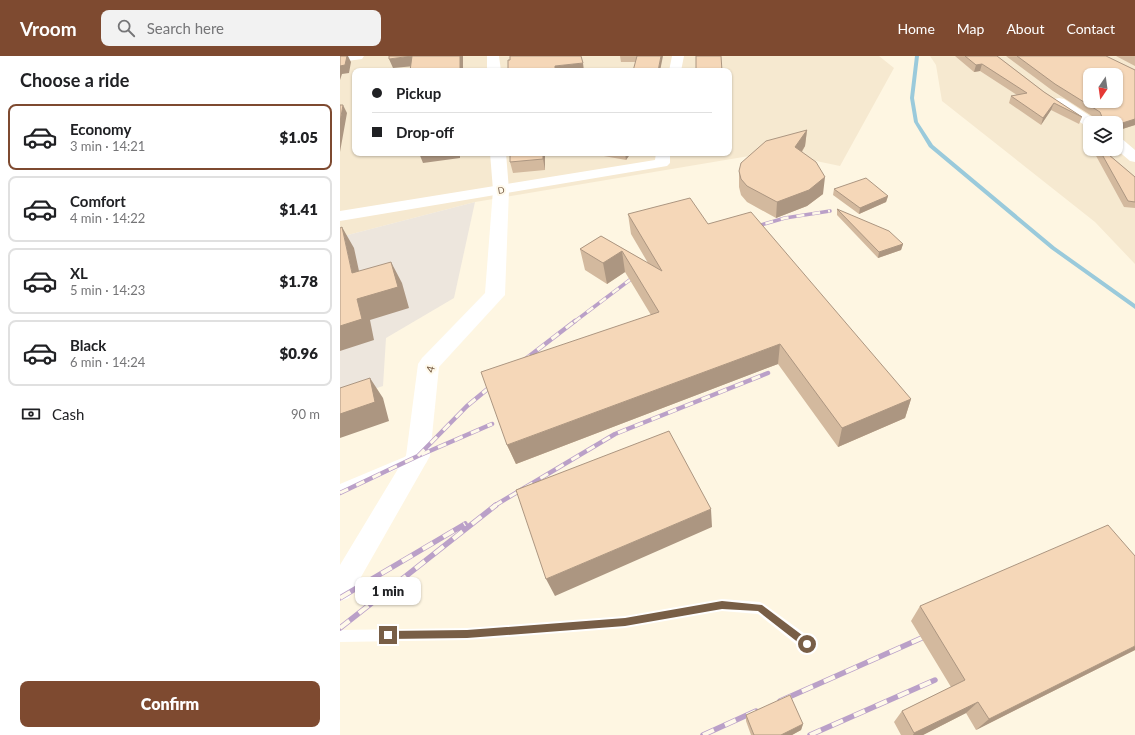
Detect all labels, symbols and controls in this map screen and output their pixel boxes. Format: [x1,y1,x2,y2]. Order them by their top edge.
search box [101,10,381,46]
text: Vroom [20,17,77,40]
icon: search [115,17,137,39]
text: Search here [147,19,224,37]
text: Home [897,20,935,37]
text: Map [957,20,984,37]
text: About [1006,20,1044,37]
text: Contact [1066,20,1115,37]
north arrow [1083,68,1123,108]
map controls [1083,68,1123,156]
text: Choose a ride [20,69,129,91]
text: Pickup [396,84,441,102]
button: layers [1083,116,1123,156]
icon: car [22,119,58,155]
text: Economy [70,120,131,138]
text: Drop-off [396,123,454,141]
text: $1.05 [280,128,318,146]
text: 3 min · 14:21 [70,138,145,154]
street label: D [497,184,505,196]
icon: car [22,191,58,227]
text: Comfort [70,192,126,210]
text: $1.41 [280,200,318,218]
text: 4 min · 14:22 [70,210,145,226]
icon: car [22,263,58,299]
text: XL [70,264,88,282]
text: $1.78 [280,272,318,290]
text: 5 min · 14:23 [70,282,145,298]
icon: car [22,335,58,371]
text: Black [70,336,106,354]
text: $0.96 [280,344,318,362]
text: 6 min · 14:24 [70,354,145,370]
street label: 4 [423,364,437,374]
icon: cash [20,403,42,425]
text: Cash [52,405,84,423]
text: 90 m [291,406,320,422]
callout: 1 min [355,577,421,605]
text: 1 min [372,583,404,599]
route end [379,626,397,644]
route start [798,635,816,653]
button: Confirm [20,681,320,727]

